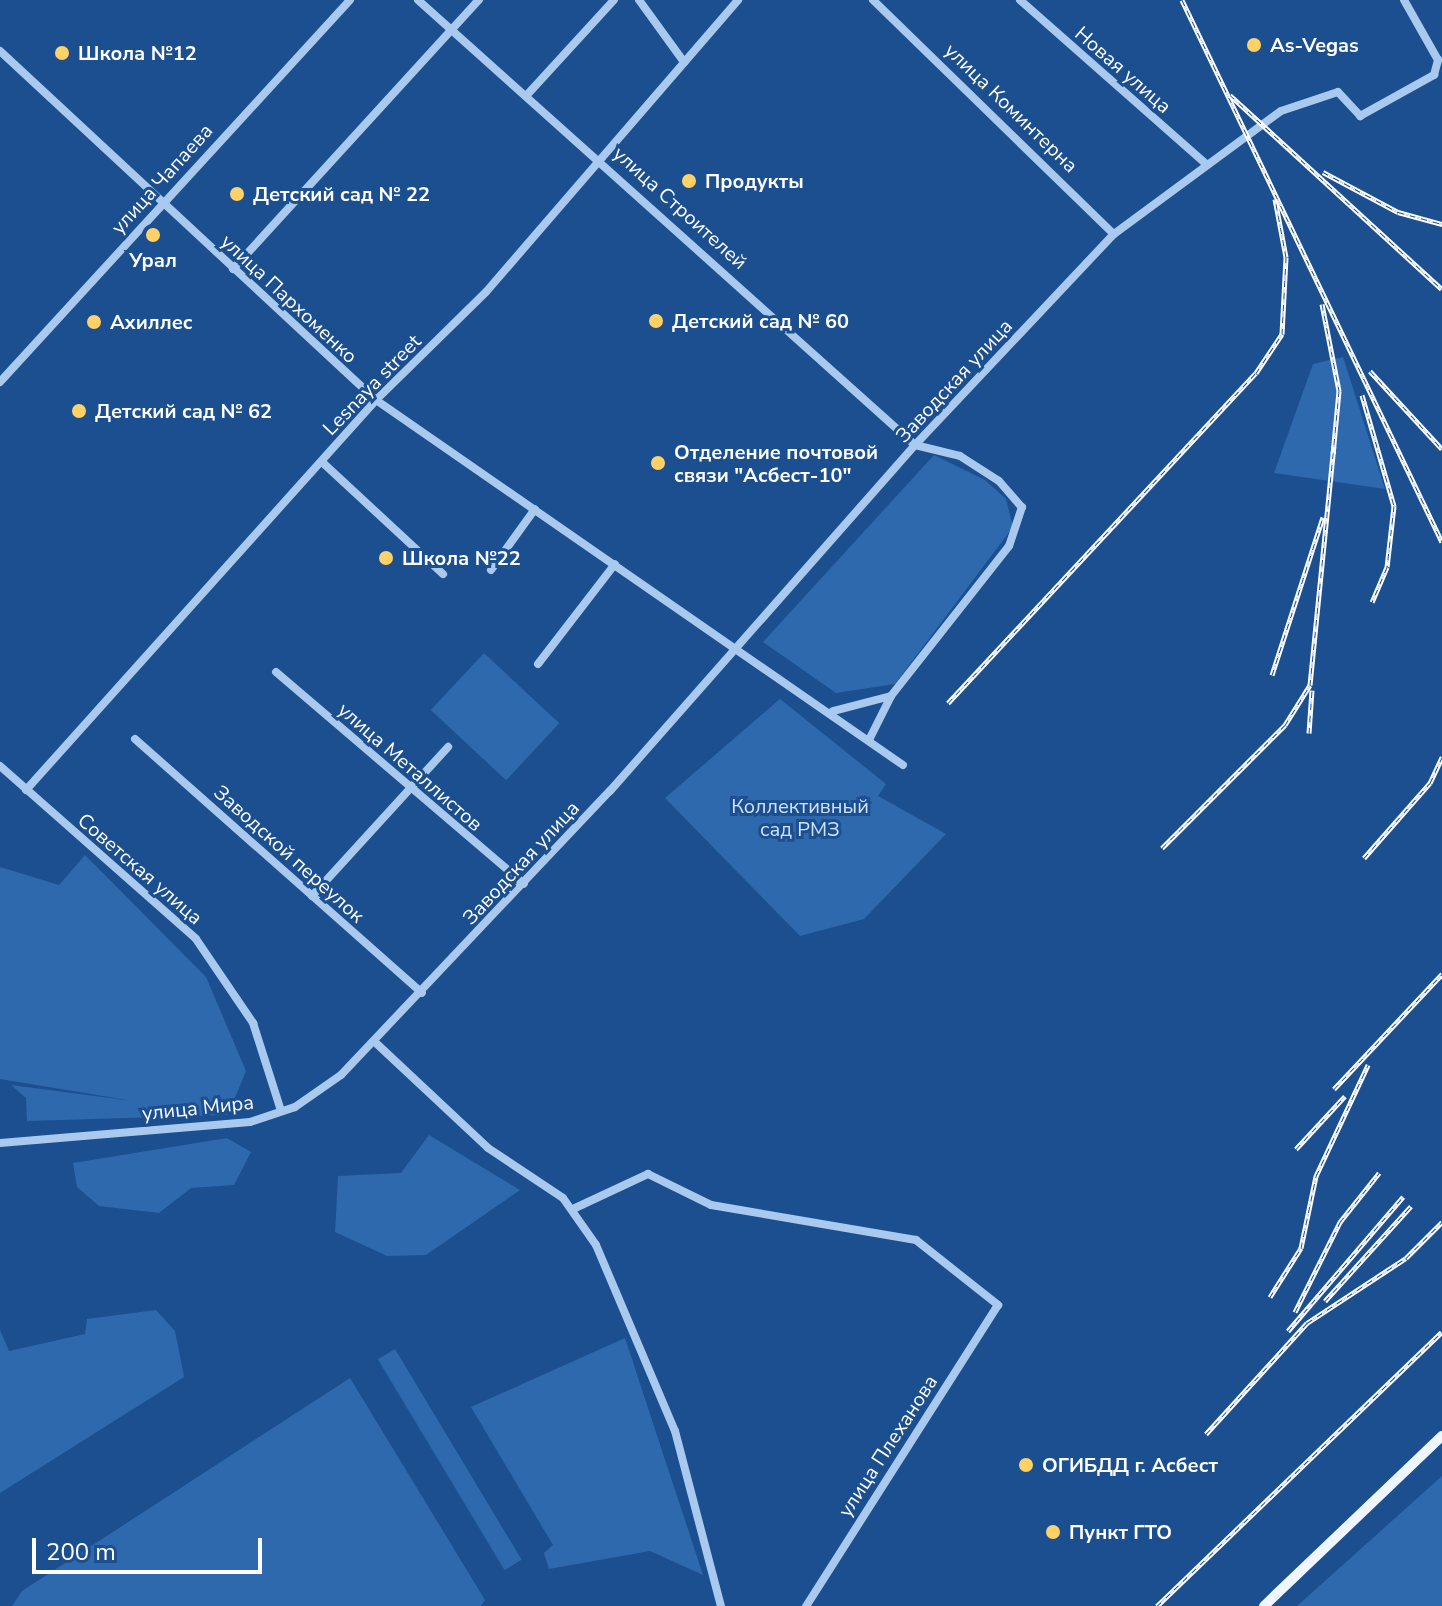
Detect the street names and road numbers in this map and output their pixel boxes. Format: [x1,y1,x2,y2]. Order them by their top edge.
street label: Новая улица [1070,22,1176,118]
street label: улица Коминтерна [940,38,1082,178]
street label: улица Чапаева [106,119,218,239]
street label: улица Строителей [608,142,752,274]
street label: улица Пархоменко [216,230,362,368]
street label: Заводская улица [891,314,1017,448]
street label: Lesnaya street [318,330,426,440]
street label: улица Металлистов [333,698,487,836]
street label: Заводской переулок [209,780,369,928]
street label: Заводская улица [458,796,584,930]
street label: Советская улица [73,808,207,930]
street label: улица Мира [141,1090,255,1126]
street label: улица Плеханова [833,1371,943,1521]

